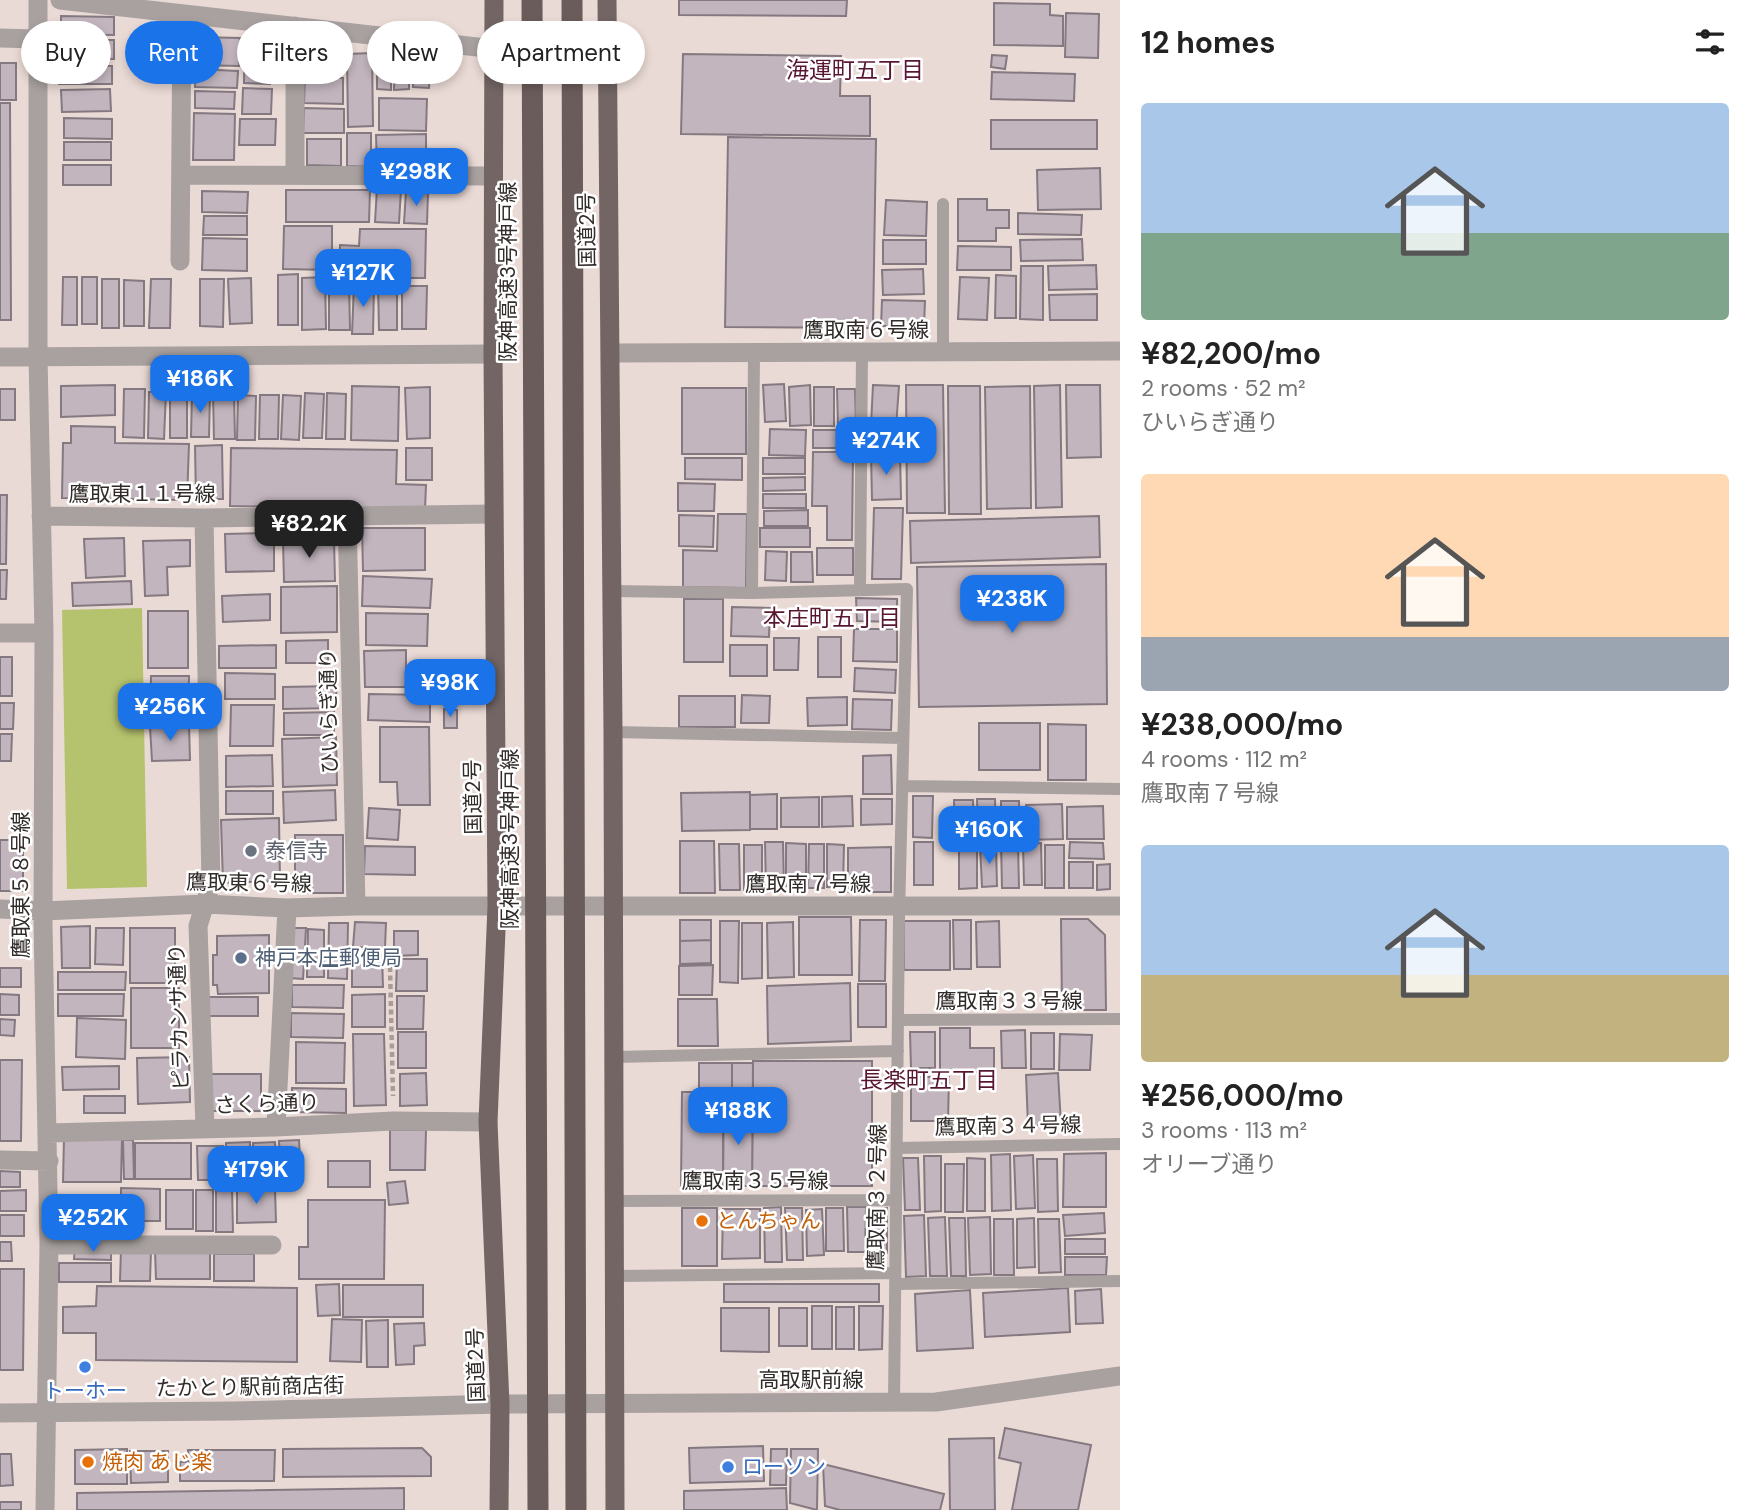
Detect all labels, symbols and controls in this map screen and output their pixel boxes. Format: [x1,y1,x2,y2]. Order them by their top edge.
chip: Buy [21,21,111,84]
chip: Rent [125,21,223,84]
chip: Filters [237,21,353,84]
chip: New [367,21,463,84]
chip: Apartment [477,21,645,84]
text: 12 homes [1141,23,1275,62]
icon: filters [1691,23,1729,61]
district label: 海運町五丁目 [786,55,924,85]
pin: ¥298K [367,148,465,208]
icon: home [1372,148,1498,274]
text: ¥298K [380,156,452,186]
street label: 阪神高速3号神戸線 [494,182,522,362]
street label: 国道2号 [572,192,602,268]
pin: ¥127K [314,250,412,309]
text: ¥127K [331,257,395,287]
street label: 鷹取南６号線 [803,316,929,344]
text: ¥82,200/mo [1141,334,1321,373]
pin: ¥186K [151,356,249,415]
text: ¥186K [166,363,234,393]
text: 2 rooms · 52 m² [1141,373,1306,403]
text: ひいらぎ通り [1141,407,1279,437]
pin: ¥274K [837,418,935,477]
text: ¥274K [851,425,921,455]
street label: 鷹取東１１号線 [69,480,216,508]
pin: ¥82.2K [252,500,366,560]
text: ¥82.2K [271,508,347,538]
icon: home [1372,519,1498,645]
pin: ¥238K [963,576,1061,635]
text: ¥238K [976,583,1048,613]
district label: 本庄町五丁目 [763,603,901,633]
street label: ひいらぎ通り [314,648,344,774]
pin: ¥98K [409,660,491,719]
text: ¥98K [421,667,479,697]
pin: ¥256K [121,684,219,743]
text: ¥256K [134,691,206,721]
text: ¥238,000/mo [1141,705,1343,744]
text: 4 rooms · 112 m² [1141,744,1307,774]
street label: 阪神高速3号神戸線 [496,749,524,929]
street label: 国道2号 [458,759,488,835]
text: 鷹取南７号線 [1141,778,1279,808]
pin: ¥160K [940,806,1038,866]
street label: 鷹取東５８号線 [7,812,35,959]
text: ¥160K [954,814,1024,844]
place label: 泰信寺 [265,837,328,865]
marker: 泰信寺 [243,843,259,859]
street label: 鷹取東６号線 [186,868,312,898]
street label: 鷹取南７号線 [745,870,871,898]
icon: home [1372,890,1498,1016]
street label: ピラカンサ通り [162,943,196,1091]
place label: 神戸本庄郵便局 [255,944,402,972]
marker: 神戸本庄郵便局 [233,950,249,966]
street label: 鷹取南３３号線 [936,987,1083,1015]
district label: 長楽町五丁目 [860,1065,998,1095]
text: ¥256,000/mo [1141,1076,1344,1115]
street label: さくら通り [214,1088,320,1120]
pin: ¥188K [689,1088,787,1147]
text: ¥188K [704,1095,772,1125]
street label: 鷹取南３４号線 [934,1111,1082,1141]
text: 3 rooms · 113 m² [1141,1115,1307,1145]
street label: 鷹取南３２号線 [862,1123,892,1271]
pin: ¥179K [207,1146,305,1206]
text: オリーブ通り [1141,1149,1278,1179]
text: ¥179K [223,1154,289,1184]
street label: 鷹取南３５号線 [682,1167,829,1195]
pin: ¥252K [44,1194,142,1254]
text: ¥252K [58,1202,128,1232]
place label: とんちゃん [716,1207,821,1235]
marker: とんちゃん [694,1213,710,1229]
street label: 国道2号 [461,1327,491,1403]
marker: トーホー [77,1359,93,1375]
street label: 高取駅前線 [759,1366,864,1394]
street label: たかとり駅前商店街 [155,1371,345,1403]
place label: トーホー [43,1377,127,1405]
place label: 焼肉 あじ楽 [102,1448,213,1476]
place label: ローソン [742,1453,826,1481]
marker: 焼肉 あじ楽 [80,1454,96,1470]
marker: ローソン [720,1459,736,1475]

